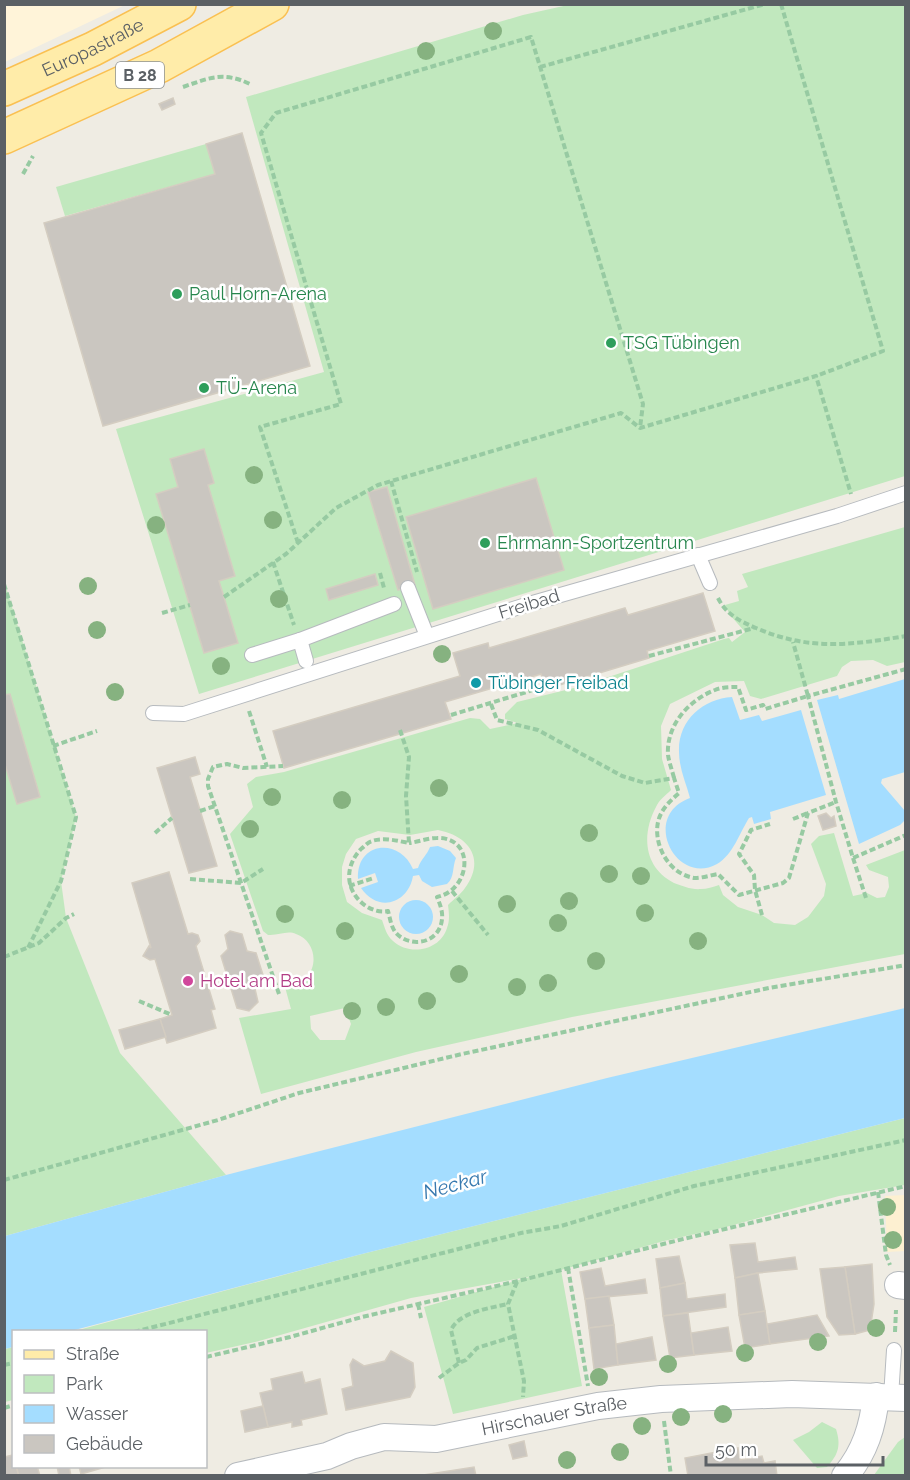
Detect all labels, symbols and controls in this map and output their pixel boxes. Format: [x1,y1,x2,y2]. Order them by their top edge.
street label: Europastraße [39,13,147,81]
road number: B 28 [116,62,164,88]
place label: Paul Horn-Arena [189,283,327,304]
marker: Paul Horn-Arena [170,287,184,301]
place label: TSG Tübingen [623,332,740,353]
marker: TSG Tübingen [604,336,618,350]
place label: TÜ-Arena [216,377,297,398]
marker: TÜ-Arena [197,381,211,395]
place label: Ehrmann-Sportzentrum [497,532,694,553]
marker: Ehrmann-Sportzentrum [478,536,492,550]
street label: Freibad [496,584,562,623]
place label: Tübinger Freibad [488,672,628,693]
marker: Tübinger Freibad [469,676,483,690]
place label: Hotel am Bad [200,970,313,991]
marker: Hotel am Bad [181,974,195,988]
water label: Neckar [420,1164,491,1204]
legend [12,1330,207,1468]
text: Straße [66,1343,120,1364]
text: Park [66,1373,103,1394]
street label: Hirschauer Straße [480,1392,628,1439]
text: Wasser [66,1403,129,1424]
scale bar [706,1429,883,1467]
text: Gebäude [66,1433,143,1454]
text: 50 m [715,1439,757,1460]

